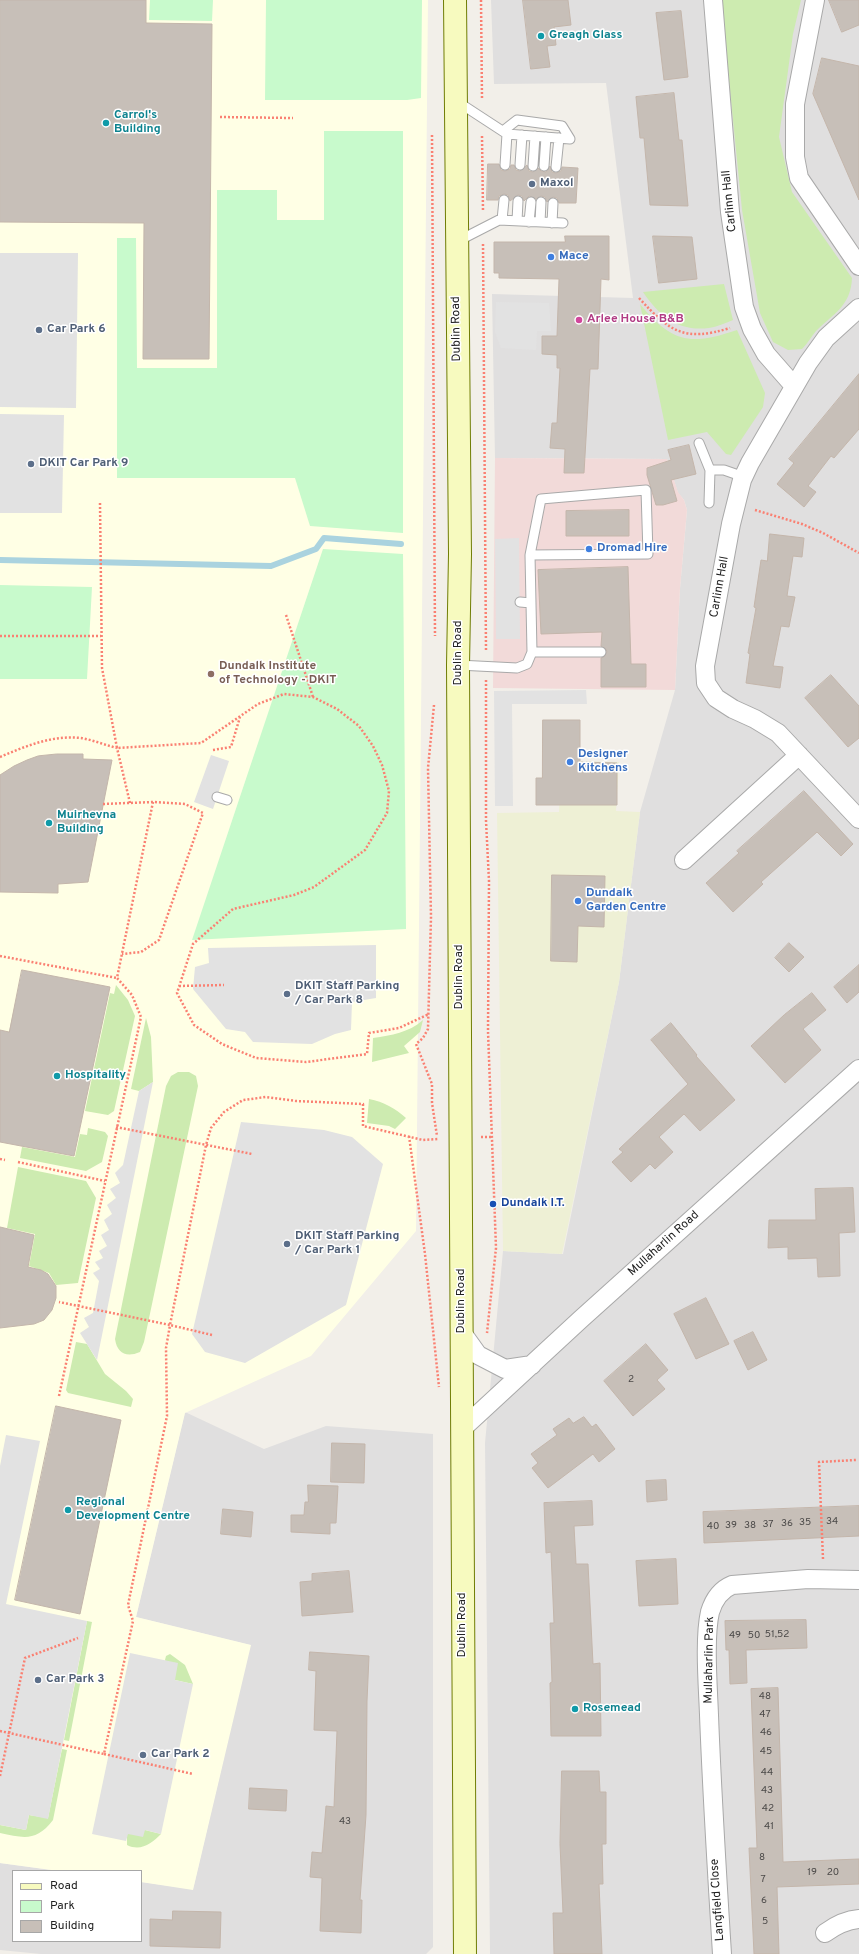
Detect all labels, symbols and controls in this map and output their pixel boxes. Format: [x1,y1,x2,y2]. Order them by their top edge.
place label: Greagh Glass [549,29,622,43]
marker: Greagh Glass [536,31,546,41]
place label: Carrol's Building [114,109,161,137]
marker: Carrol's Building [101,118,111,128]
street label: Carlinn Hall [720,169,740,233]
place label: Maxol [540,177,573,191]
marker: Maxol [527,179,537,189]
place label: Mace [559,250,589,264]
marker: Mace [546,252,556,262]
street label: Dublin Road [449,296,465,362]
place label: Arlee House B&B [587,313,684,327]
marker: Arlee House B&B [574,315,584,325]
place label: Car Park 6 [47,323,106,337]
marker: Car Park 6 [34,325,44,335]
place label: DKIT Car Park 9 [39,457,128,471]
marker: DKIT Car Park 9 [26,459,36,469]
place label: Dromad Hire [597,542,668,556]
marker: Dromad Hire [584,544,594,554]
street label: Carlinn Hall [708,555,732,619]
street label: Dublin Road [452,620,466,686]
place label: Dundalk Institute of Technology - DKIT [219,660,337,688]
marker: Dundalk Institute of Technology - DKIT [206,669,216,679]
place label: Designer Kitchens [578,748,628,776]
marker: Designer Kitchens [565,757,575,767]
place label: Muirhevna Building [57,809,116,837]
marker: Muirhevna Building [44,818,54,828]
place label: Dundalk Garden Centre [586,887,666,915]
marker: Dundalk Garden Centre [573,896,583,906]
street label: Dublin Road [453,944,467,1010]
place label: DKIT Staff Parking / Car Park 8 [295,980,399,1008]
marker: DKIT Staff Parking / Car Park 8 [282,989,292,999]
place label: Hospitality [65,1069,126,1083]
marker: Hospitality [52,1071,62,1081]
place label: Dundalk I.T. [501,1197,565,1211]
marker: Dundalk I.T. [488,1199,498,1209]
street label: Mullaharlin Road [626,1208,702,1280]
place label: DKIT Staff Parking / Car Park 1 [295,1230,399,1258]
marker: DKIT Staff Parking / Car Park 1 [282,1239,292,1249]
street label: Dublin Road [455,1268,469,1334]
house number: 2 [628,1374,634,1386]
place label: Regional Development Centre [76,1496,190,1524]
marker: Regional Development Centre [63,1505,73,1515]
house number: 34 [826,1516,838,1528]
house number: 35 [799,1517,811,1529]
house number: 36 [781,1518,793,1530]
house number: 37 [762,1519,774,1531]
house number: 39 [725,1520,737,1532]
house number: 38 [744,1520,756,1532]
house number: 40 [707,1521,719,1533]
street label: Dublin Road [456,1592,470,1658]
street label: Mullaharlin Park [702,1616,718,1704]
house number: 51,52 [765,1629,789,1641]
house number: 49 [729,1630,741,1642]
house number: 50 [748,1630,760,1642]
place label: Car Park 3 [46,1673,104,1687]
marker: Car Park 3 [33,1675,43,1685]
house number: 48 [759,1691,771,1703]
place label: Rosemead [583,1702,641,1716]
marker: Rosemead [570,1704,580,1714]
house number: 47 [759,1709,771,1721]
house number: 46 [760,1727,772,1739]
house number: 45 [760,1746,772,1758]
place label: Car Park 2 [151,1748,210,1762]
marker: Car Park 2 [138,1750,148,1760]
house number: 44 [761,1767,773,1779]
house number: 43 [761,1785,773,1797]
house number: 42 [762,1803,774,1815]
house number: 43 [339,1816,351,1828]
house number: 41 [764,1821,774,1833]
house number: 8 [759,1852,765,1864]
street label: Langfield Close [708,1858,728,1942]
house number: 19 [807,1867,817,1879]
house number: 20 [827,1867,839,1879]
legend [12,1870,142,1942]
house number: 7 [760,1874,766,1886]
text: Road [50,1878,78,1894]
house number: 6 [761,1895,767,1907]
text: Park [50,1898,75,1914]
house number: 5 [762,1916,768,1928]
text: Building [50,1918,94,1934]

